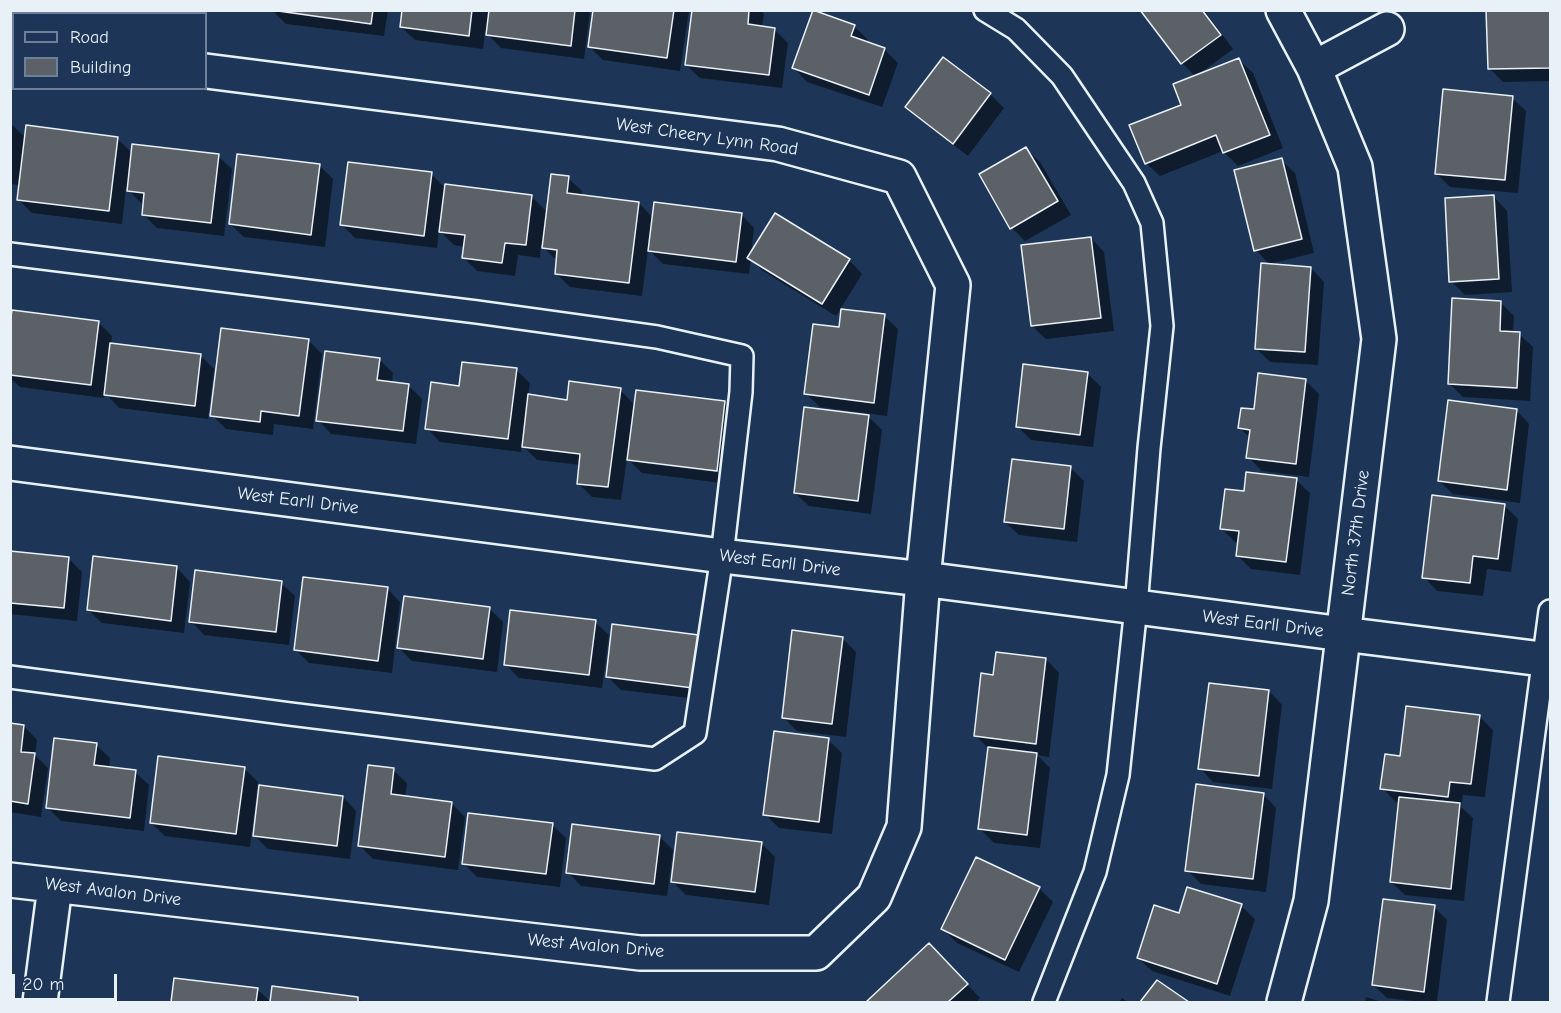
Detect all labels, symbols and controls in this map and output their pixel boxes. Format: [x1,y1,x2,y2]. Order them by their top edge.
legend [12,12,207,90]
text: Road [70,27,109,48]
text: Building [70,57,132,78]
street label: West Cheery Lynn Road [614,114,800,160]
street label: North 37th Drive [1338,469,1374,597]
street label: West Earll Drive [236,483,360,519]
street label: West Earll Drive [718,545,842,581]
street label: West Earll Drive [1201,606,1325,642]
street label: West Avalon Drive [44,873,182,911]
street label: West Avalon Drive [527,929,665,963]
scale bar [15,962,120,1000]
text: 20 m [23,974,64,995]

